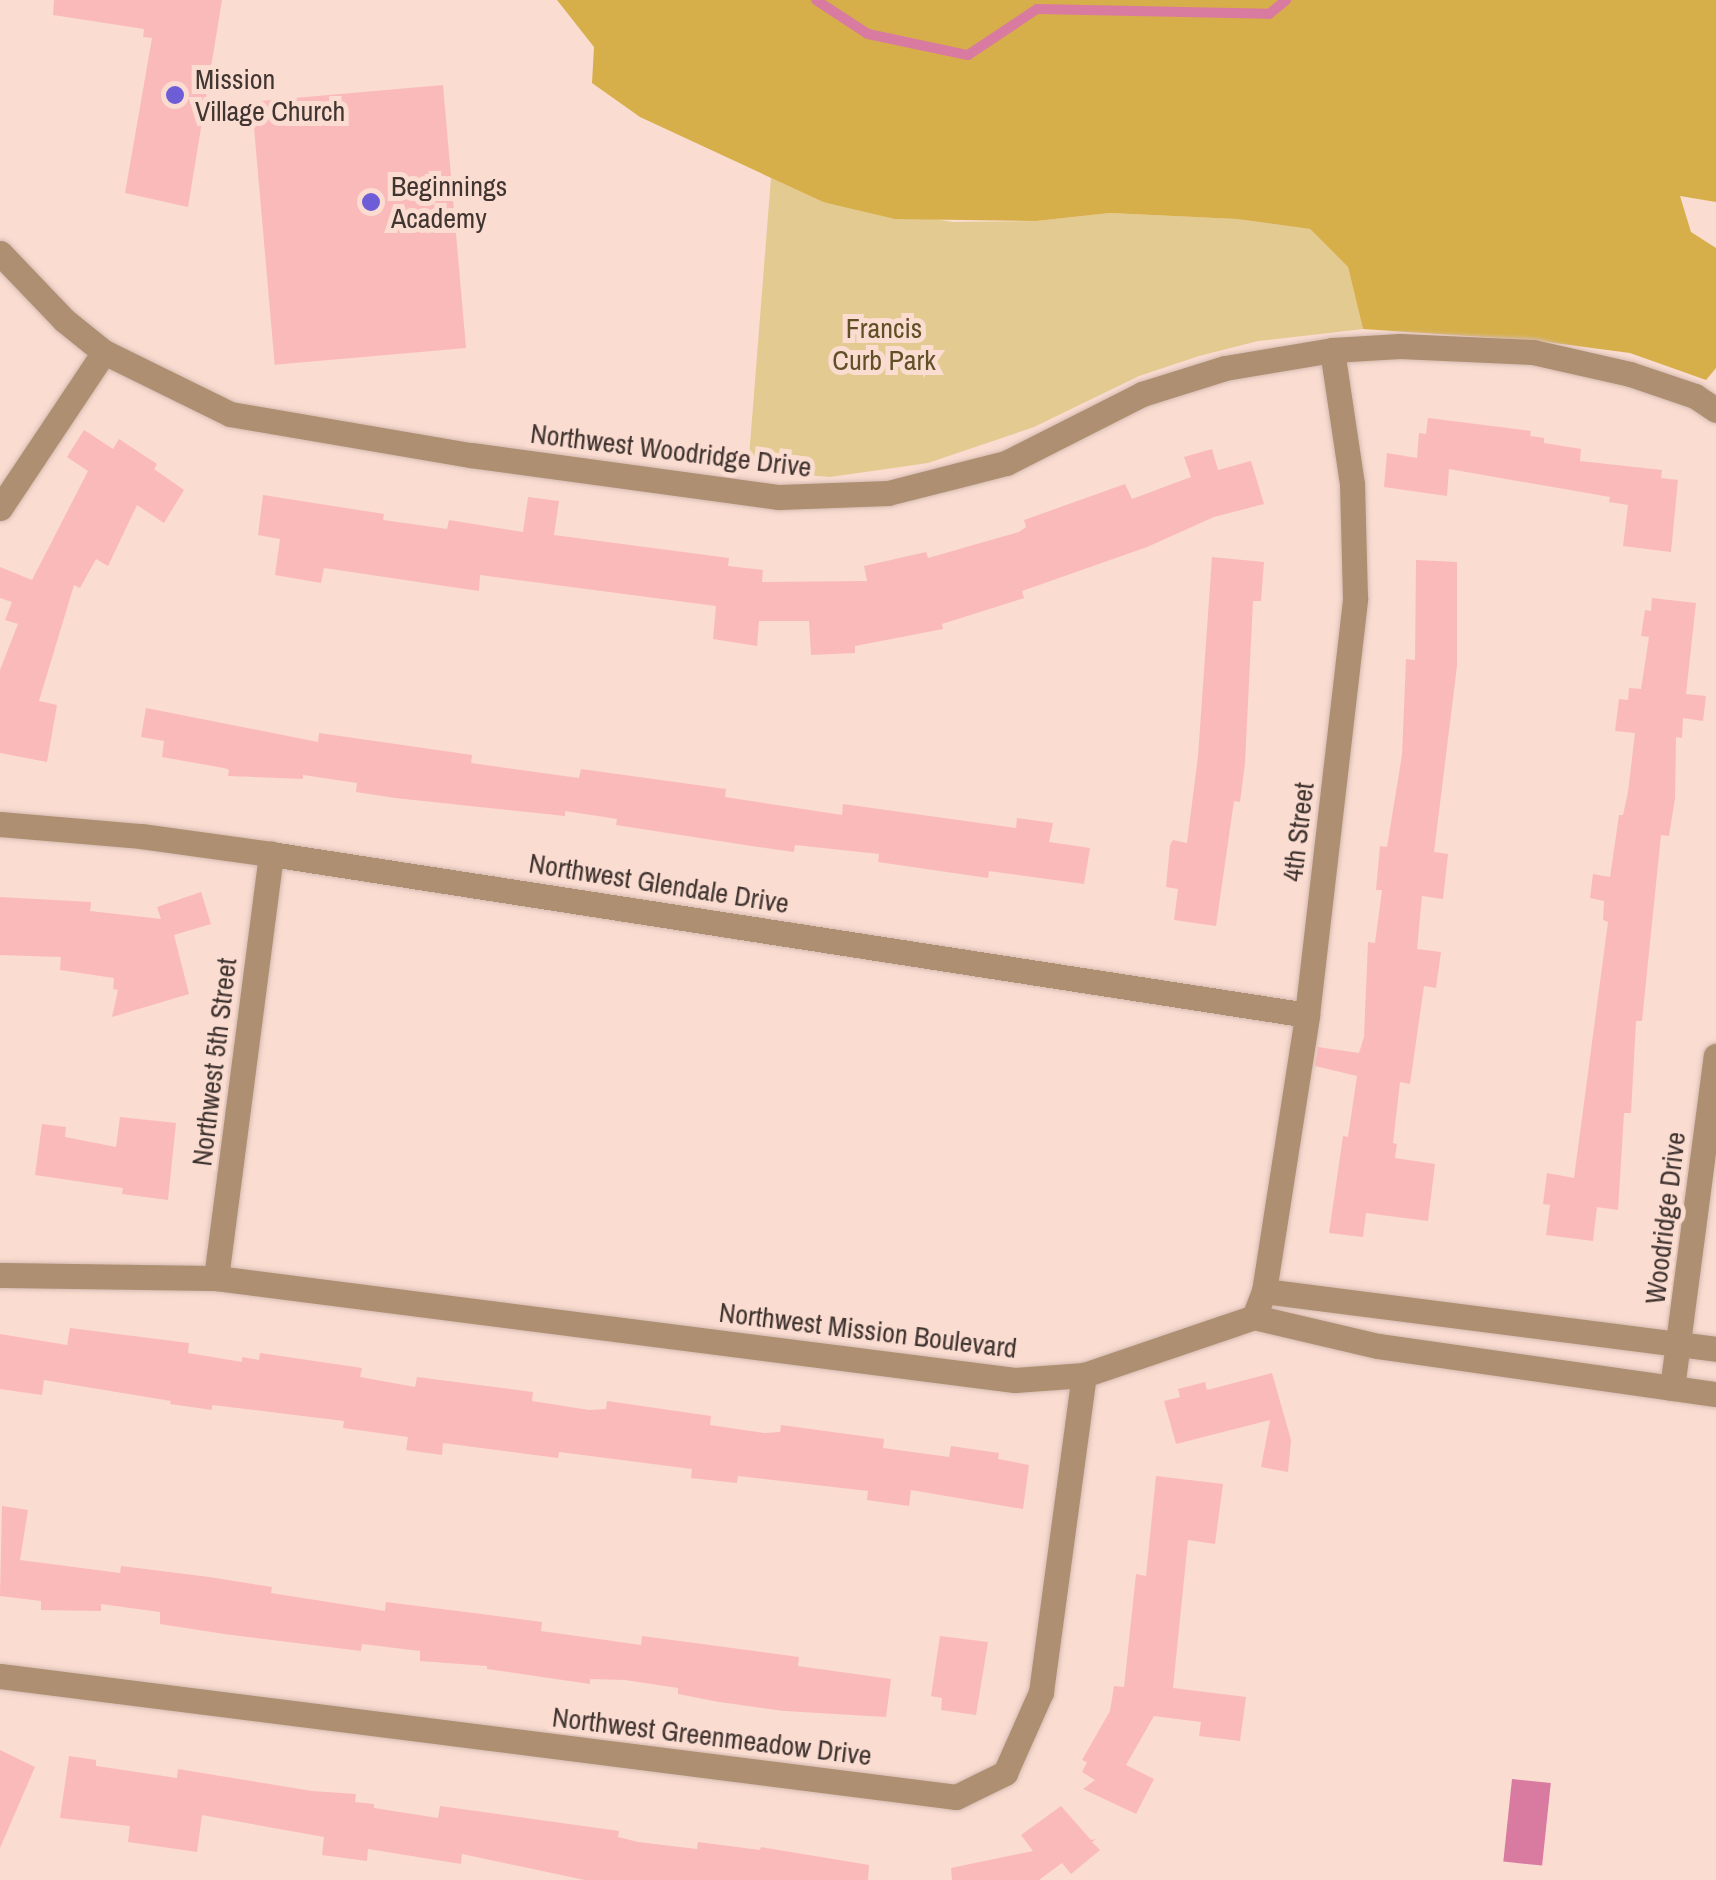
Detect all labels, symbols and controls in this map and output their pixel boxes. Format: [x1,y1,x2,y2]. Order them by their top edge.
place label: Mission Village Church [195,62,345,128]
marker: Mission Village Church [164,84,186,106]
place label: Beginnings Academy [391,169,507,235]
marker: Beginnings Academy [360,191,382,213]
park label: Francis Curb Park [832,311,936,377]
street label: Northwest Woodridge Drive [529,416,813,484]
street label: 4th Street [1275,781,1321,883]
street label: Northwest Glendale Drive [527,846,791,920]
street label: Northwest 5th Street [185,956,243,1168]
street label: Woodridge Drive [1638,1130,1692,1306]
street label: Northwest Mission Boulevard [717,1295,1019,1365]
street label: Northwest Greenmeadow Drive [550,1700,874,1772]

